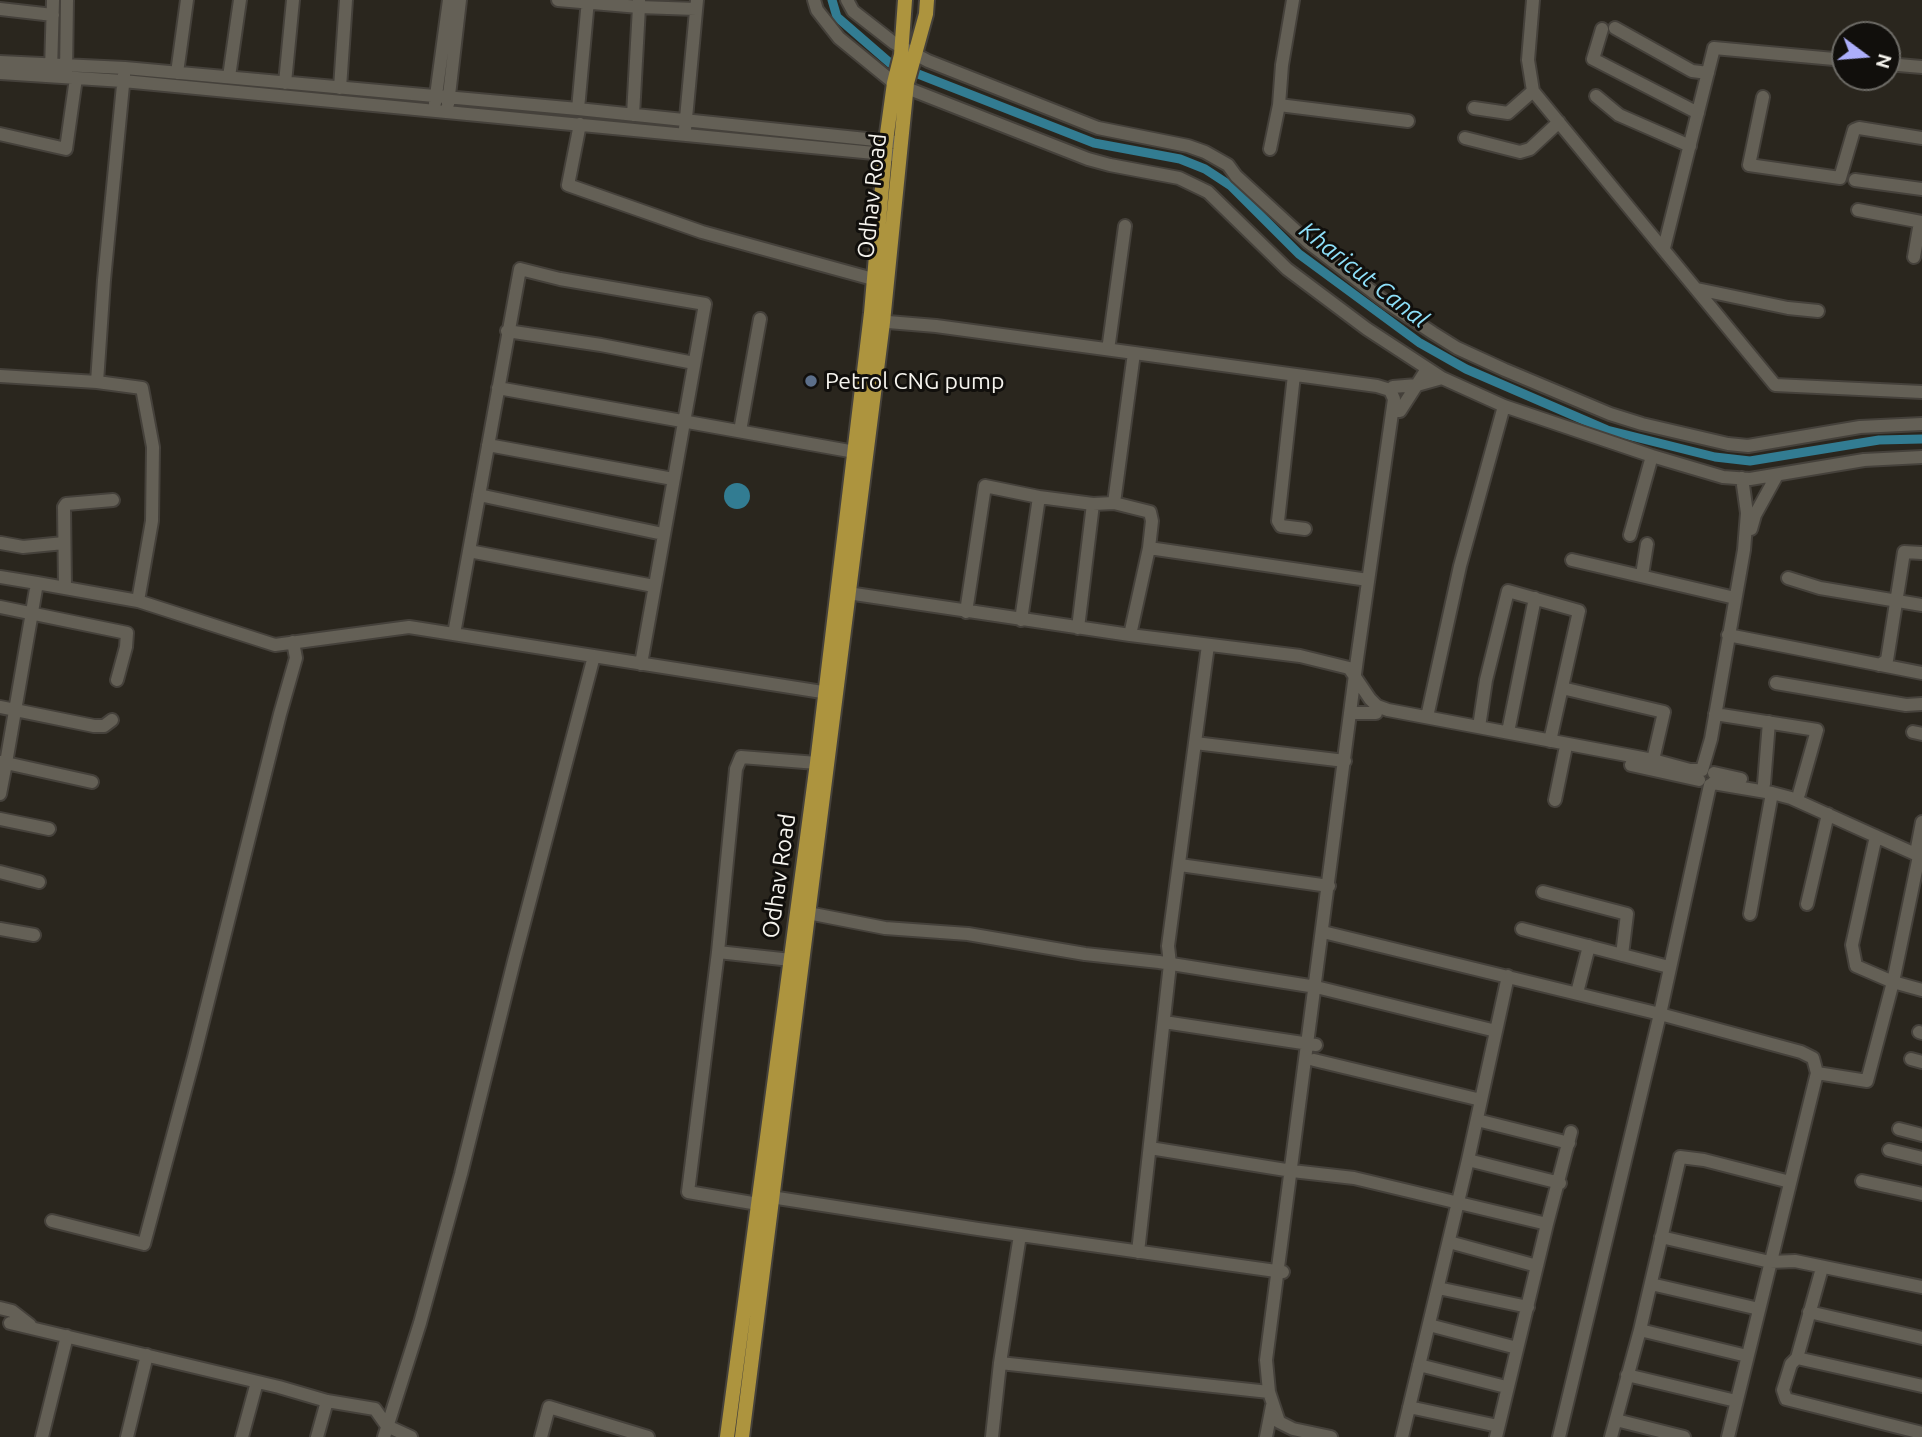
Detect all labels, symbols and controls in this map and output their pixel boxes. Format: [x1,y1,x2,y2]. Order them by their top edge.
north arrow [1831,21,1901,91]
text: N [1872,51,1897,71]
street label: Odhav Road [852,132,892,260]
water label: Kharicut Canal [1294,216,1434,334]
place label: Petrol CNG pump [825,367,1004,395]
marker: Petrol CNG pump [803,373,819,389]
street label: Odhav Road [757,812,801,940]

